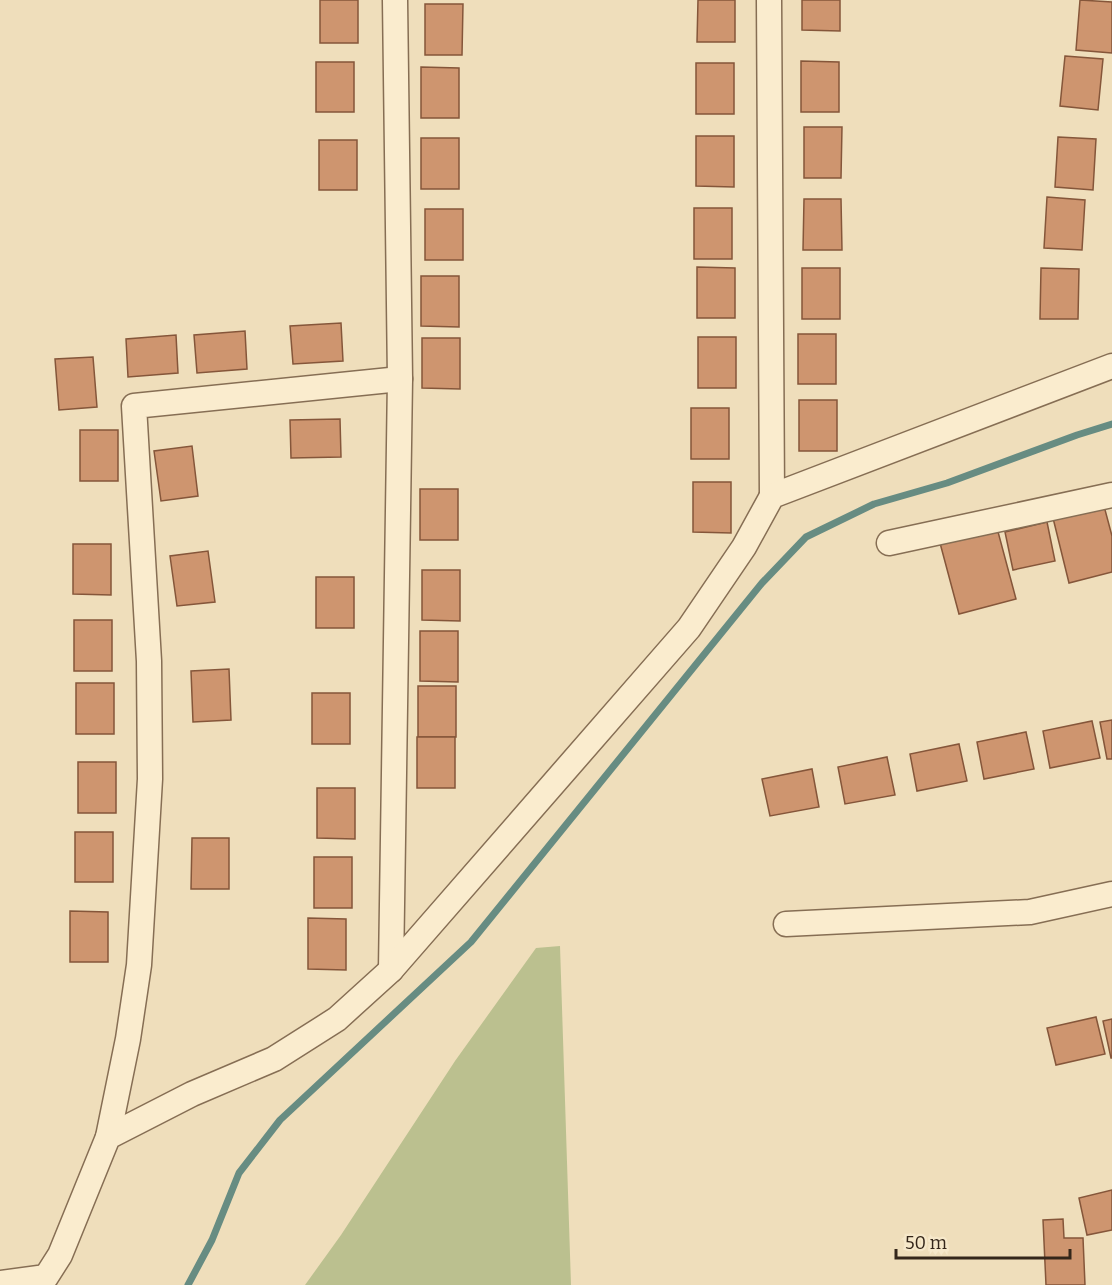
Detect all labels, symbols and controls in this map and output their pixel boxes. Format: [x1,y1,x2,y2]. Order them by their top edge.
scale bar [896,1222,1070,1260]
text: 50 m [905,1232,947,1254]

